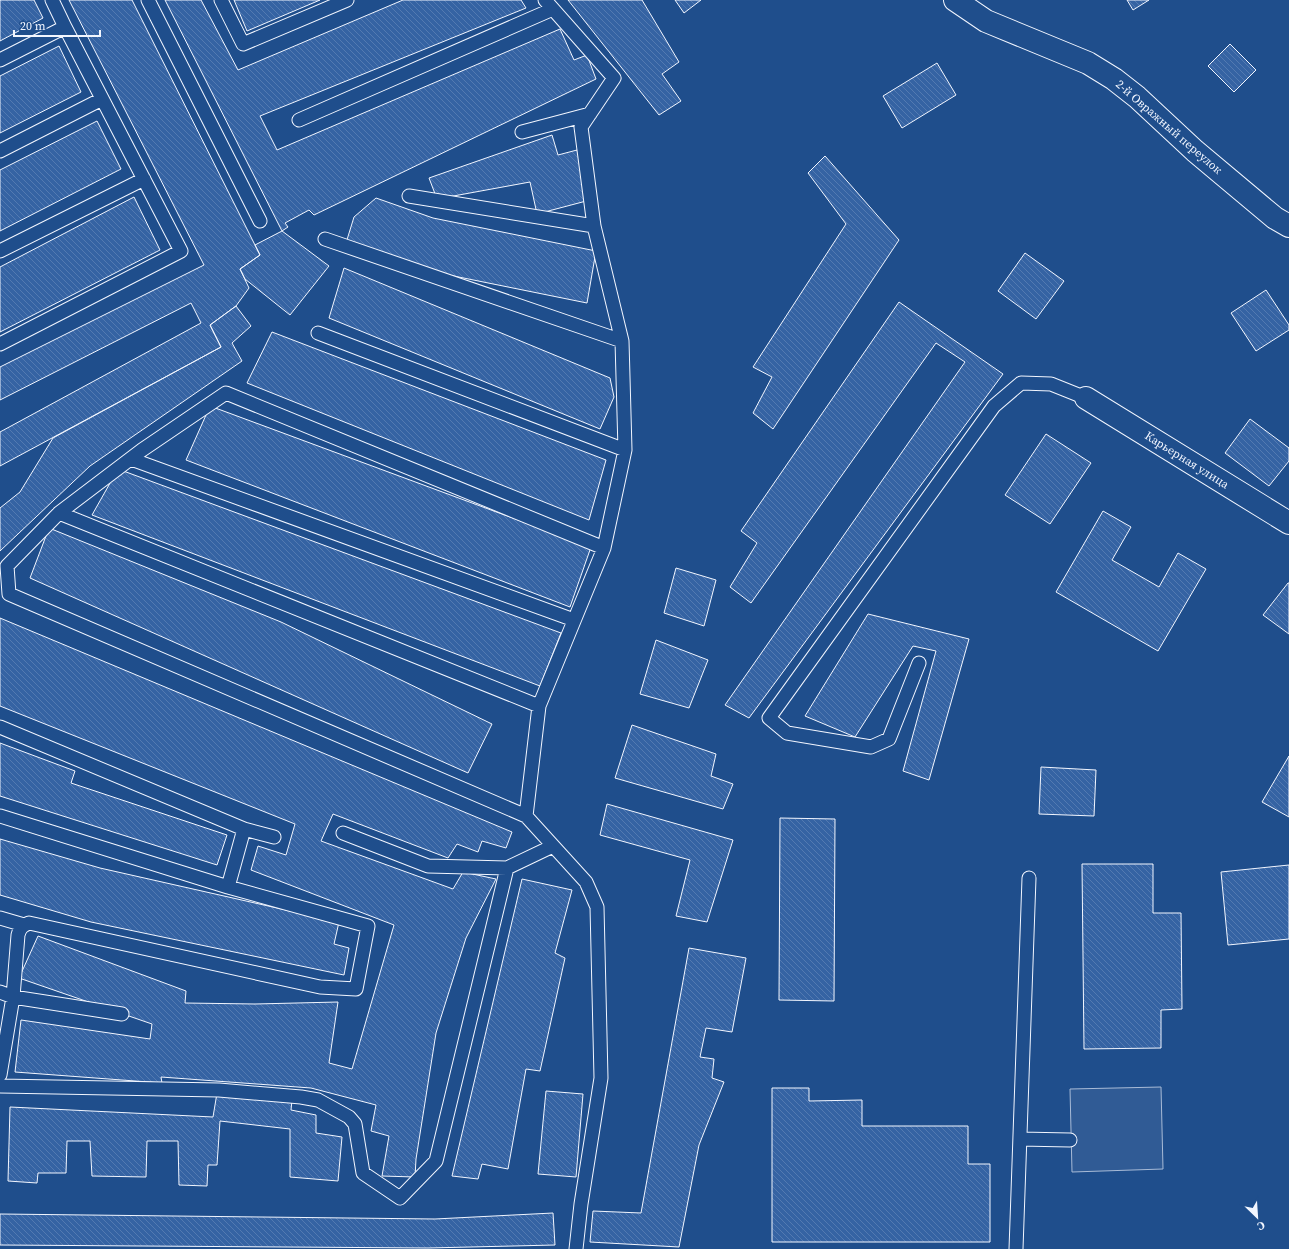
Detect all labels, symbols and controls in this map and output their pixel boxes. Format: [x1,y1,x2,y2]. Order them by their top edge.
scale bar [14,12,100,38]
text: 20 m [20,18,46,34]
street label: 2-й Овражный переулок [1112,76,1226,178]
street label: Карьерная улица [1142,428,1233,493]
north arrow [1237,1197,1277,1237]
text: С [1255,1217,1267,1234]

